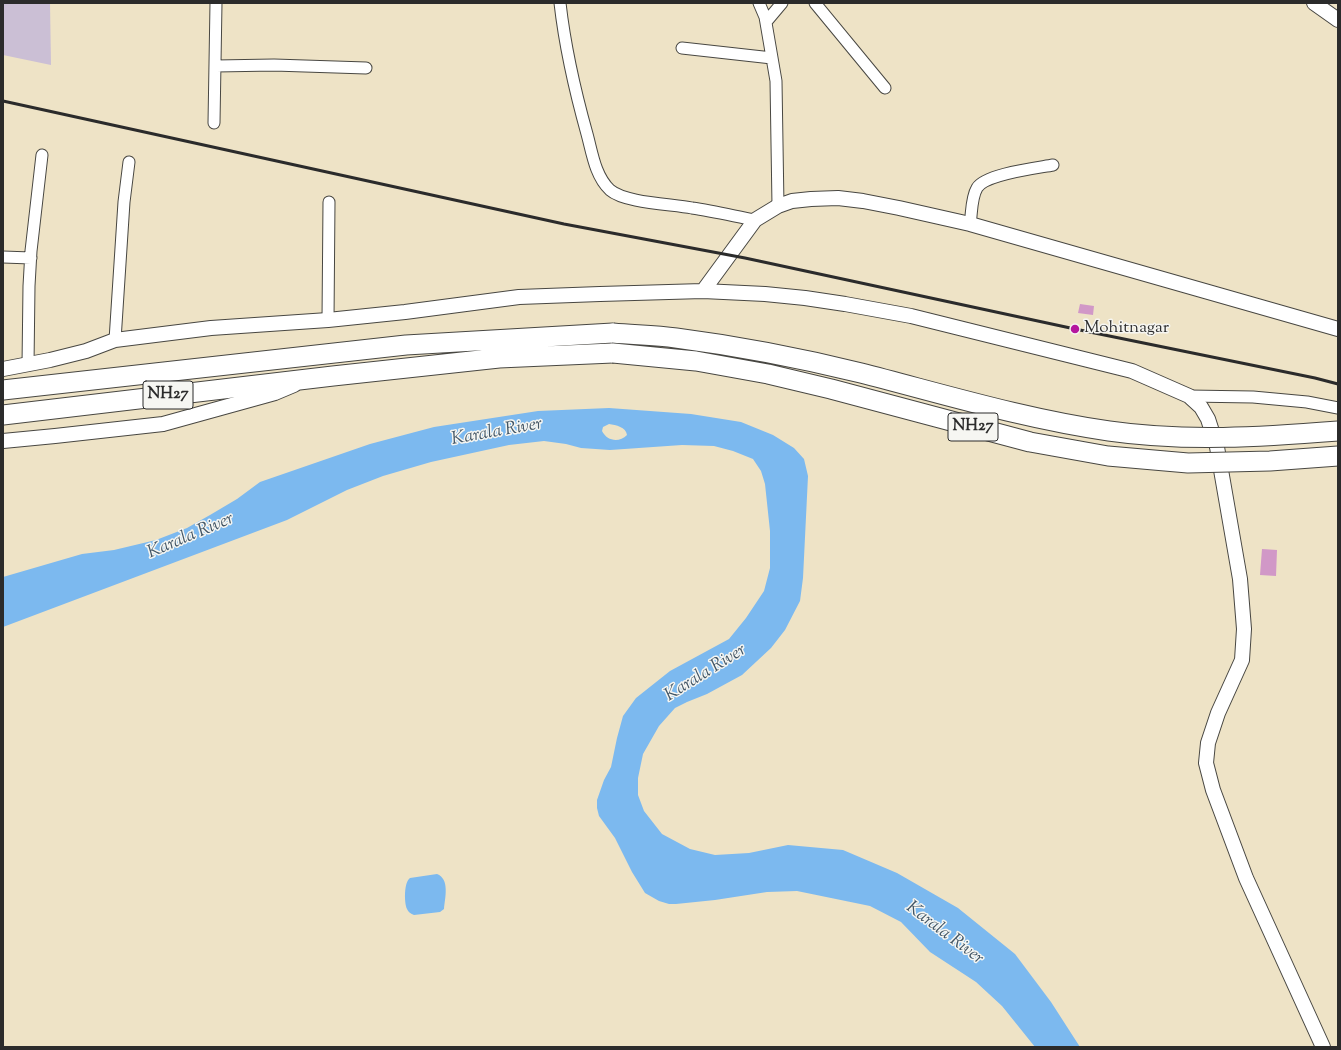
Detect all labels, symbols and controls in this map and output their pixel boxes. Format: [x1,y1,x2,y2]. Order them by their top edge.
place label: Mohitnagar [1084,319,1169,339]
marker: Mohitnagar [1069,323,1081,335]
road number: NH27 [143,381,193,409]
road number: NH27 [948,413,998,441]
water label: Karala River [450,414,544,452]
water label: Karala River [145,509,237,565]
water label: Karala River [661,641,751,707]
water label: Karala River [901,898,987,970]

